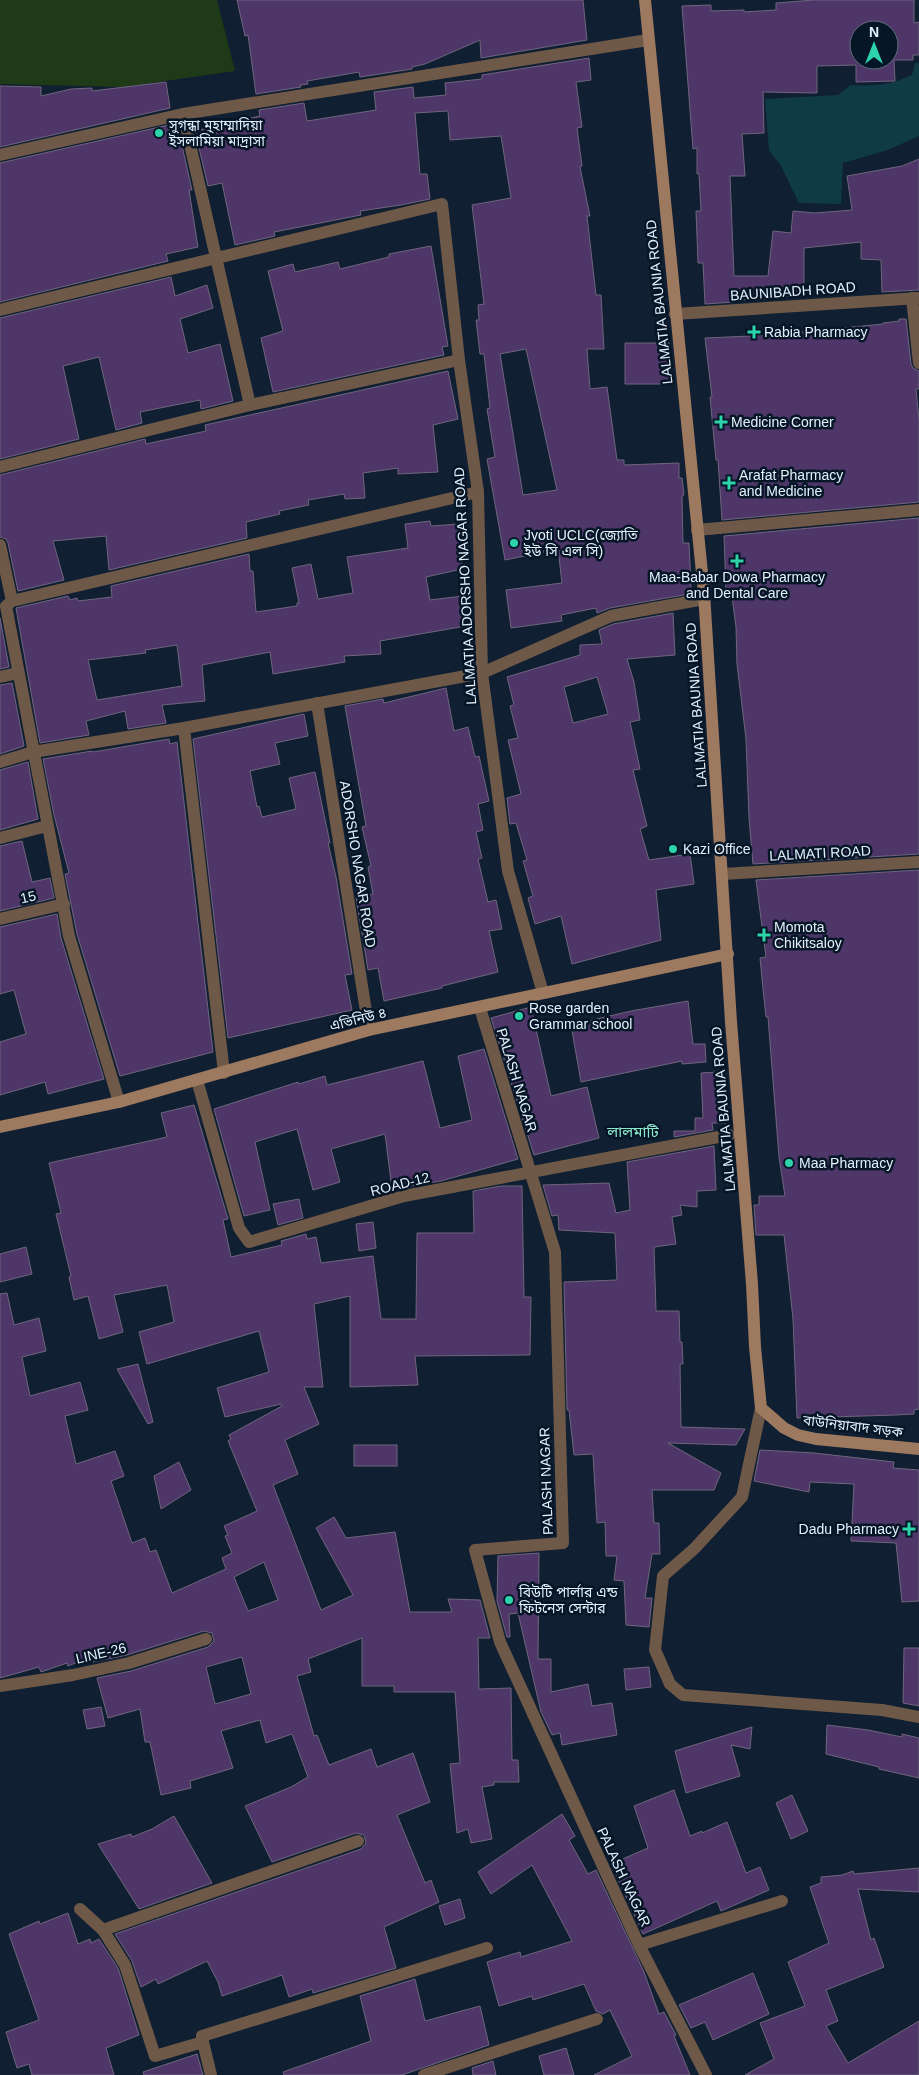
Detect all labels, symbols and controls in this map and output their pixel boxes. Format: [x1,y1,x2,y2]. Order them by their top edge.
north arrow [849,20,899,70]
text: N [869,24,879,40]
place label: সুগন্ধা মুহাম্মাদিয়া ইসলামিয়া মাদ্রাসা [168,117,265,149]
marker: সুগন্ধা মুহাম্মাদিয়া ইসলামিয়া মাদ্রাসা [153,127,165,139]
street label: LALMATIA BAUNIA ROAD [642,219,676,385]
street label: BAUNIBADH ROAD [730,279,856,303]
place label: Rabia Pharmacy [764,324,868,340]
marker: Rabia Pharmacy [748,326,760,338]
place label: Medicine Corner [731,414,834,430]
marker: Medicine Corner [715,416,727,428]
street label: LALMATIA ADORSHO NAGAR ROAD [451,467,479,705]
place label: Arafat Pharmacy and Medicine [739,467,843,499]
marker: Arafat Pharmacy and Medicine [723,477,735,489]
place label: Jyoti UCLC(জ্যোতি ইউ সি এল সি) [523,527,639,559]
marker: Jyoti UCLC(জ্যোতি ইউ সি এল সি) [508,537,520,549]
marker: Maa-Babar Dowa Pharmacy and Dental Care [731,555,743,567]
place label: Maa-Babar Dowa Pharmacy and Dental Care [649,569,825,601]
street label: LALMATIA BAUNIA ROAD [682,622,710,788]
street label: ADORSHO NAGAR ROAD [337,779,379,949]
place label: Kazi Office [683,841,751,857]
street label: LALMATI ROAD [769,842,871,864]
marker: Kazi Office [667,843,679,855]
street label: 15 [19,887,38,907]
place label: Momota Chikitsaloy [774,919,842,951]
marker: Momota Chikitsaloy [758,929,770,941]
place label: Rose garden Grammar school [529,1000,632,1032]
street label: এভিনিউ ৪ [328,1004,388,1034]
marker: Rose garden Grammar school [513,1010,525,1022]
street label: PALASH NAGAR [494,1026,540,1134]
street label: LALMATIA BAUNIA ROAD [708,1026,738,1192]
district label: লালমাটি [606,1123,659,1140]
place label: Maa Pharmacy [799,1155,893,1171]
marker: Maa Pharmacy [783,1157,795,1169]
street label: ROAD-12 [369,1169,432,1199]
street label: বাউনিয়াবাদ সড়ক [801,1412,904,1440]
street label: PALASH NAGAR [536,1427,556,1535]
place label: Dadu Pharmacy [799,1521,899,1537]
marker: Dadu Pharmacy [903,1523,915,1535]
place label: বিউটি পার্লার এন্ড ফিটনেস সেন্টার [518,1583,618,1616]
marker: বিউটি পার্লার এন্ড ফিটনেস সেন্টার [503,1594,515,1606]
street label: LINE-26 [74,1639,128,1667]
street label: PALASH NAGAR [594,1825,654,1929]

